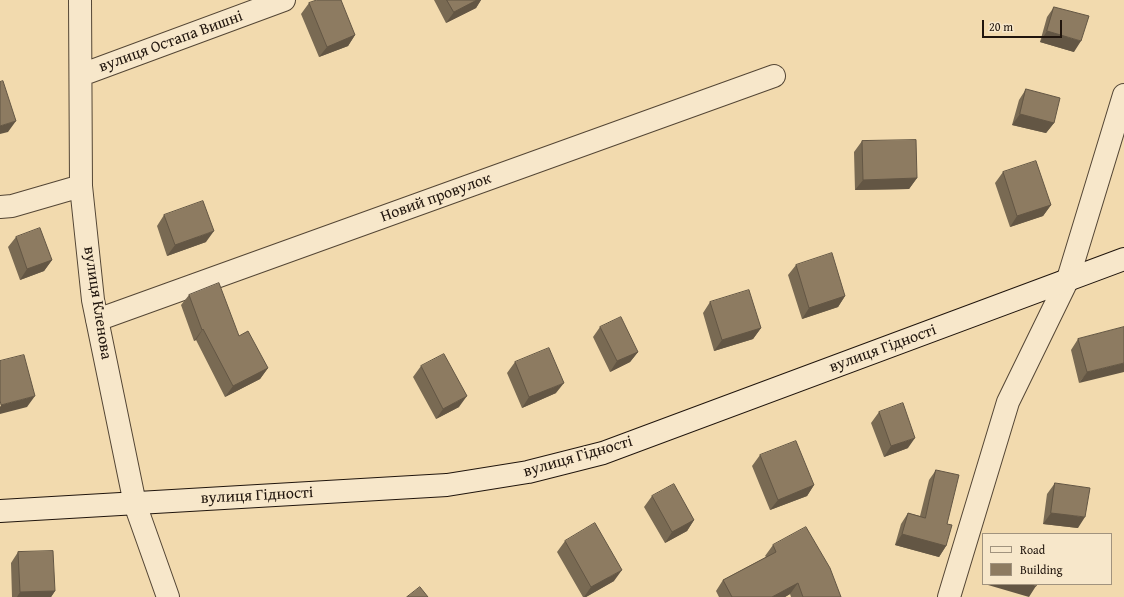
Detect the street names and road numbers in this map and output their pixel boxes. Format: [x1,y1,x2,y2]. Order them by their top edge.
street label: вулиця Остапа Вишні [96,7,246,77]
street label: Новий провулок [378,169,494,227]
street label: вулиця Кленова [79,245,115,361]
street label: вулиця Гідності [827,321,939,377]
street label: вулиця Гідності [521,432,635,482]
street label: вулиця Гідності [200,483,314,509]

